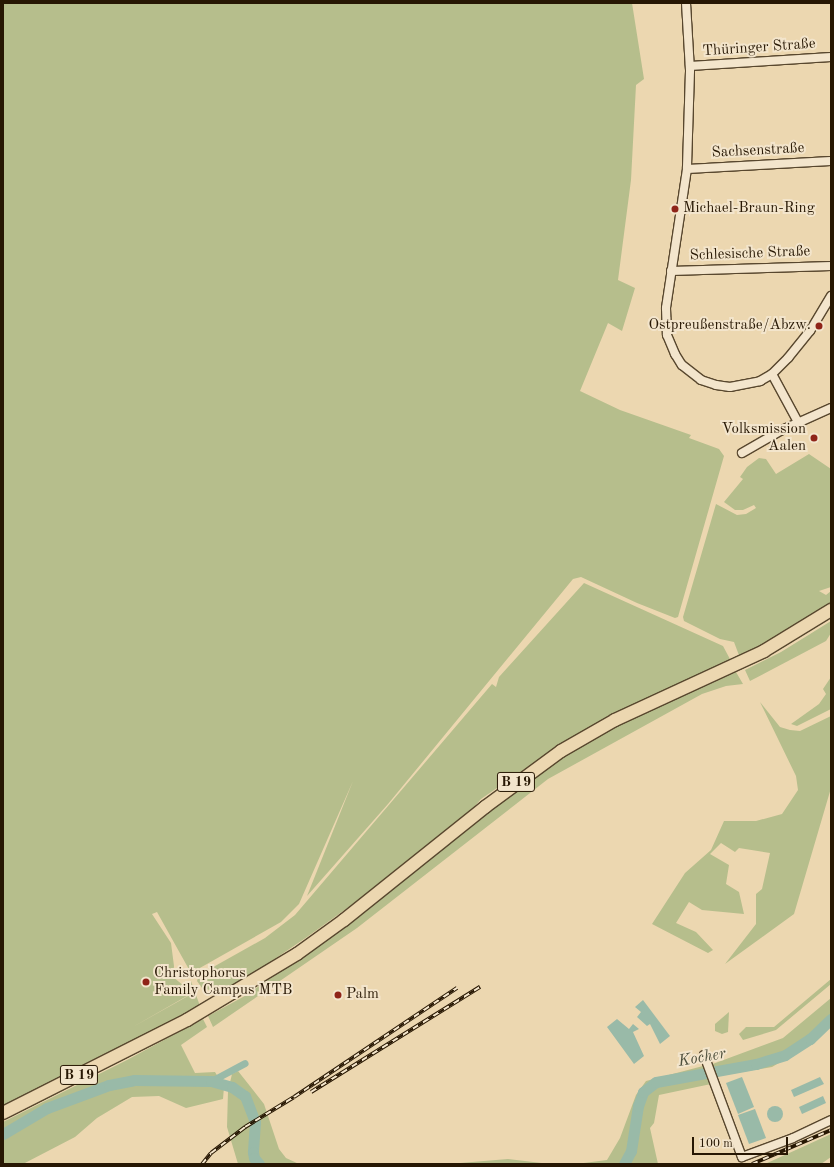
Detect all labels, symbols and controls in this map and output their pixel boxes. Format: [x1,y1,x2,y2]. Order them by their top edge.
street label: Thüringer Straße [702,35,816,61]
street label: Sachsenstraße [711,140,805,162]
place label: Michael-Braun-Ring [683,200,815,218]
marker: Michael-Braun-Ring [670,204,680,214]
street label: Schlesische Straße [689,243,811,265]
place label: Ostpreußenstraße/Abzw. [649,317,811,335]
marker: Ostpreußenstraße/Abzw. [814,321,824,331]
place label: Volksmission Aalen [721,420,806,455]
marker: Volksmission Aalen [809,433,819,443]
road number: B 19 [496,770,536,794]
place label: Christophorus Family Campus MTB [154,964,292,999]
marker: Christophorus Family Campus MTB [141,977,151,987]
place label: Palm [346,986,379,1004]
marker: Palm [333,990,343,1000]
water label: Kocher [677,1044,727,1072]
road number: B 19 [59,1063,99,1087]
scale bar [694,1129,790,1155]
text: 100 m [699,1138,733,1150]

